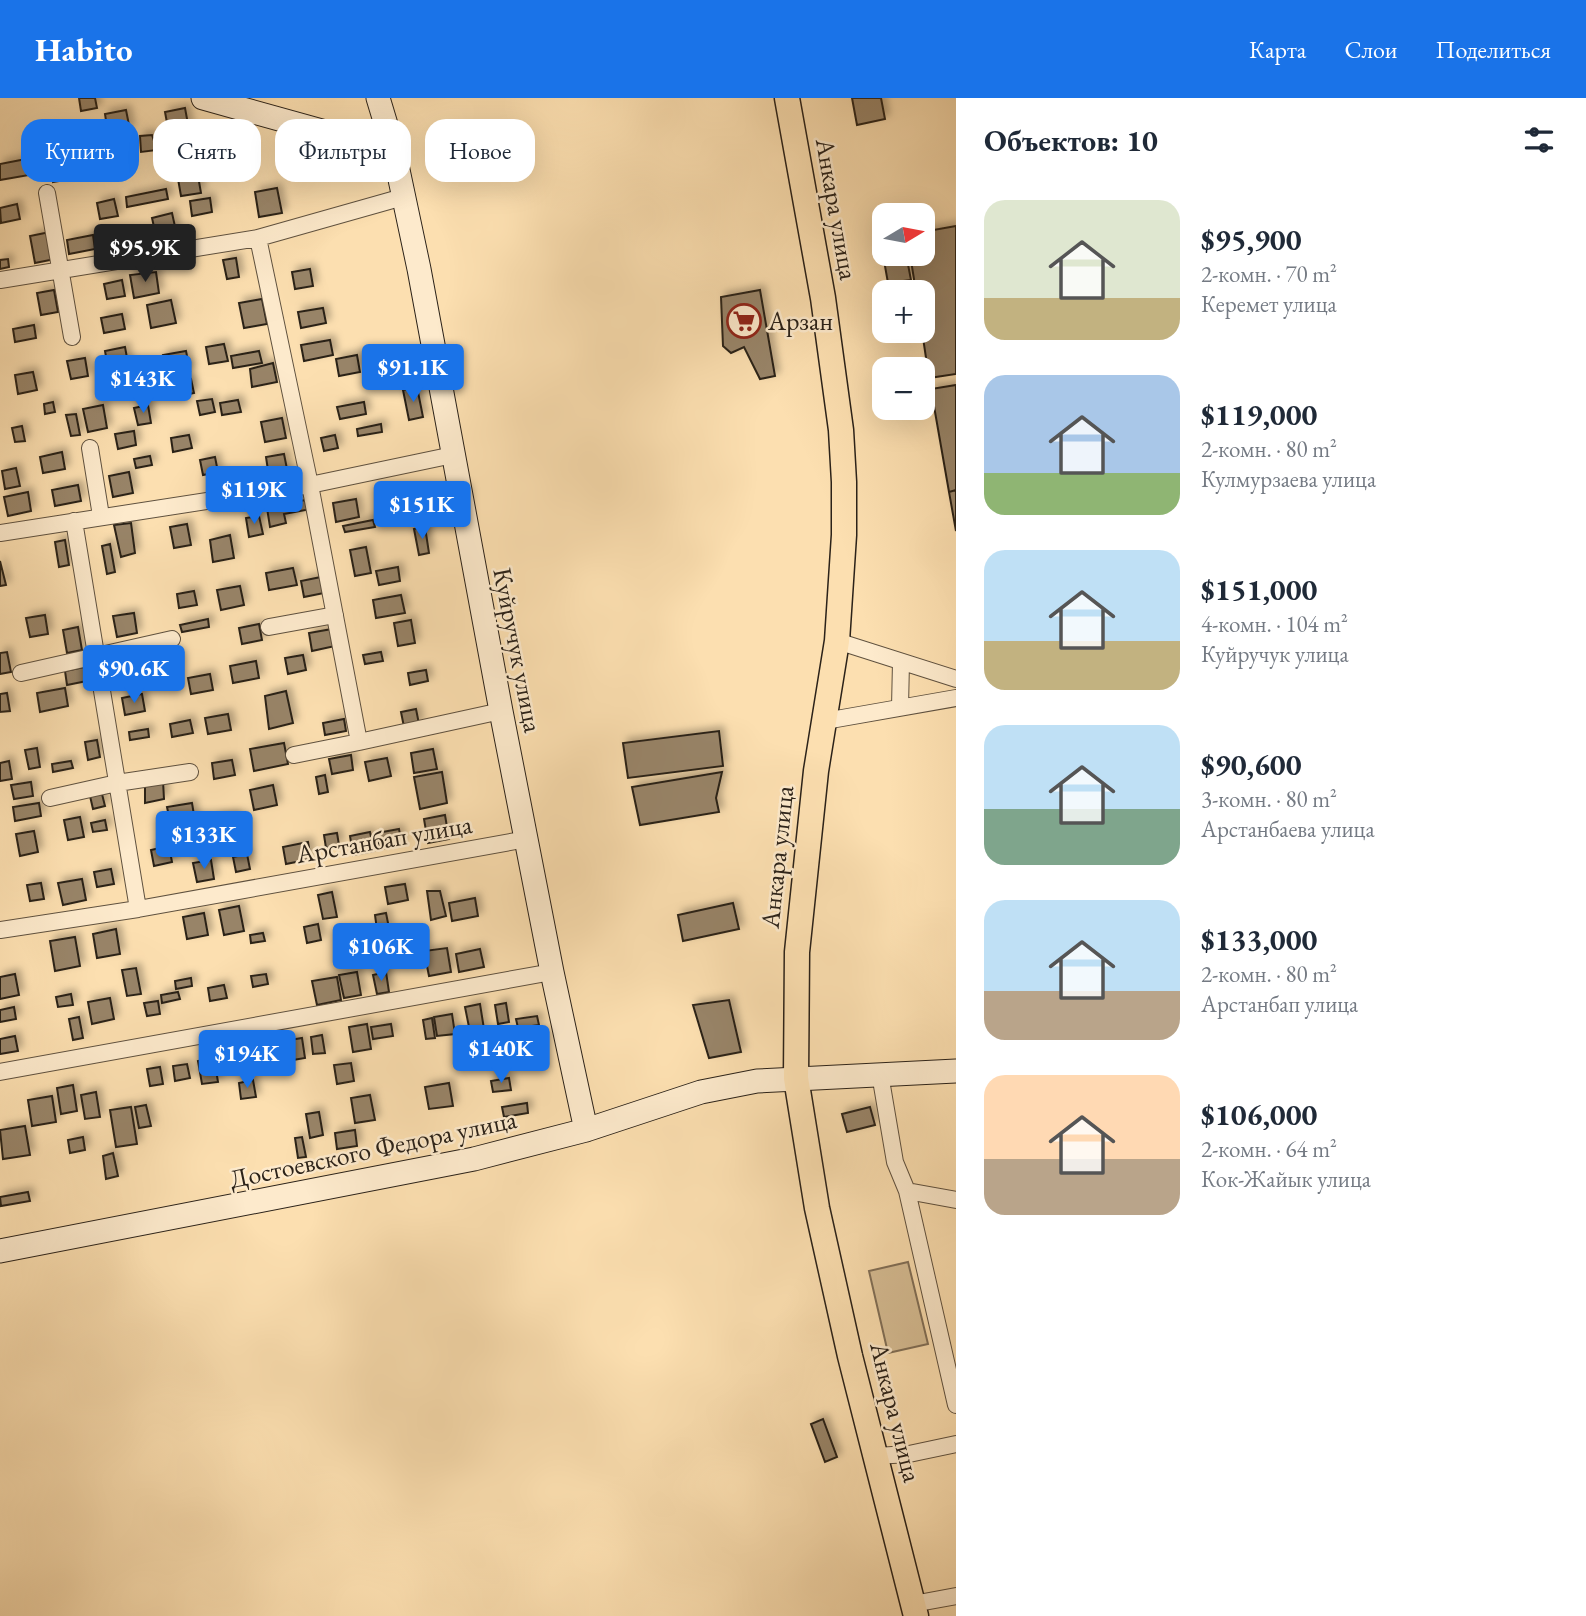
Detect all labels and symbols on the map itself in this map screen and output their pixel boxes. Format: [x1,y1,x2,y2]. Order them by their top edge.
street label: Анкара улица [808,135,866,283]
north arrow [872,203,934,266]
pin: $95.9K [88,225,202,284]
supermarket icon: Арзан [725,302,763,340]
place label: Арзан [767,304,833,338]
pin: $91.1K [356,344,470,404]
pin: $143K [94,356,192,415]
pin: $119K [205,466,303,526]
pin: $151K [373,482,471,541]
street label: Куйручук улица [485,565,551,736]
pin: $90.6K [77,646,191,705]
street label: Анкара улица [753,783,801,931]
street label: Арстанбап улица [293,807,475,871]
pin: $133K [155,812,253,871]
pin: $106K [332,924,430,983]
pin: $140K [452,1026,550,1085]
pin: $194K [198,1030,296,1090]
street label: Достоевского Федора улица [226,1102,520,1196]
street label: Анкара улица [862,1337,930,1486]

